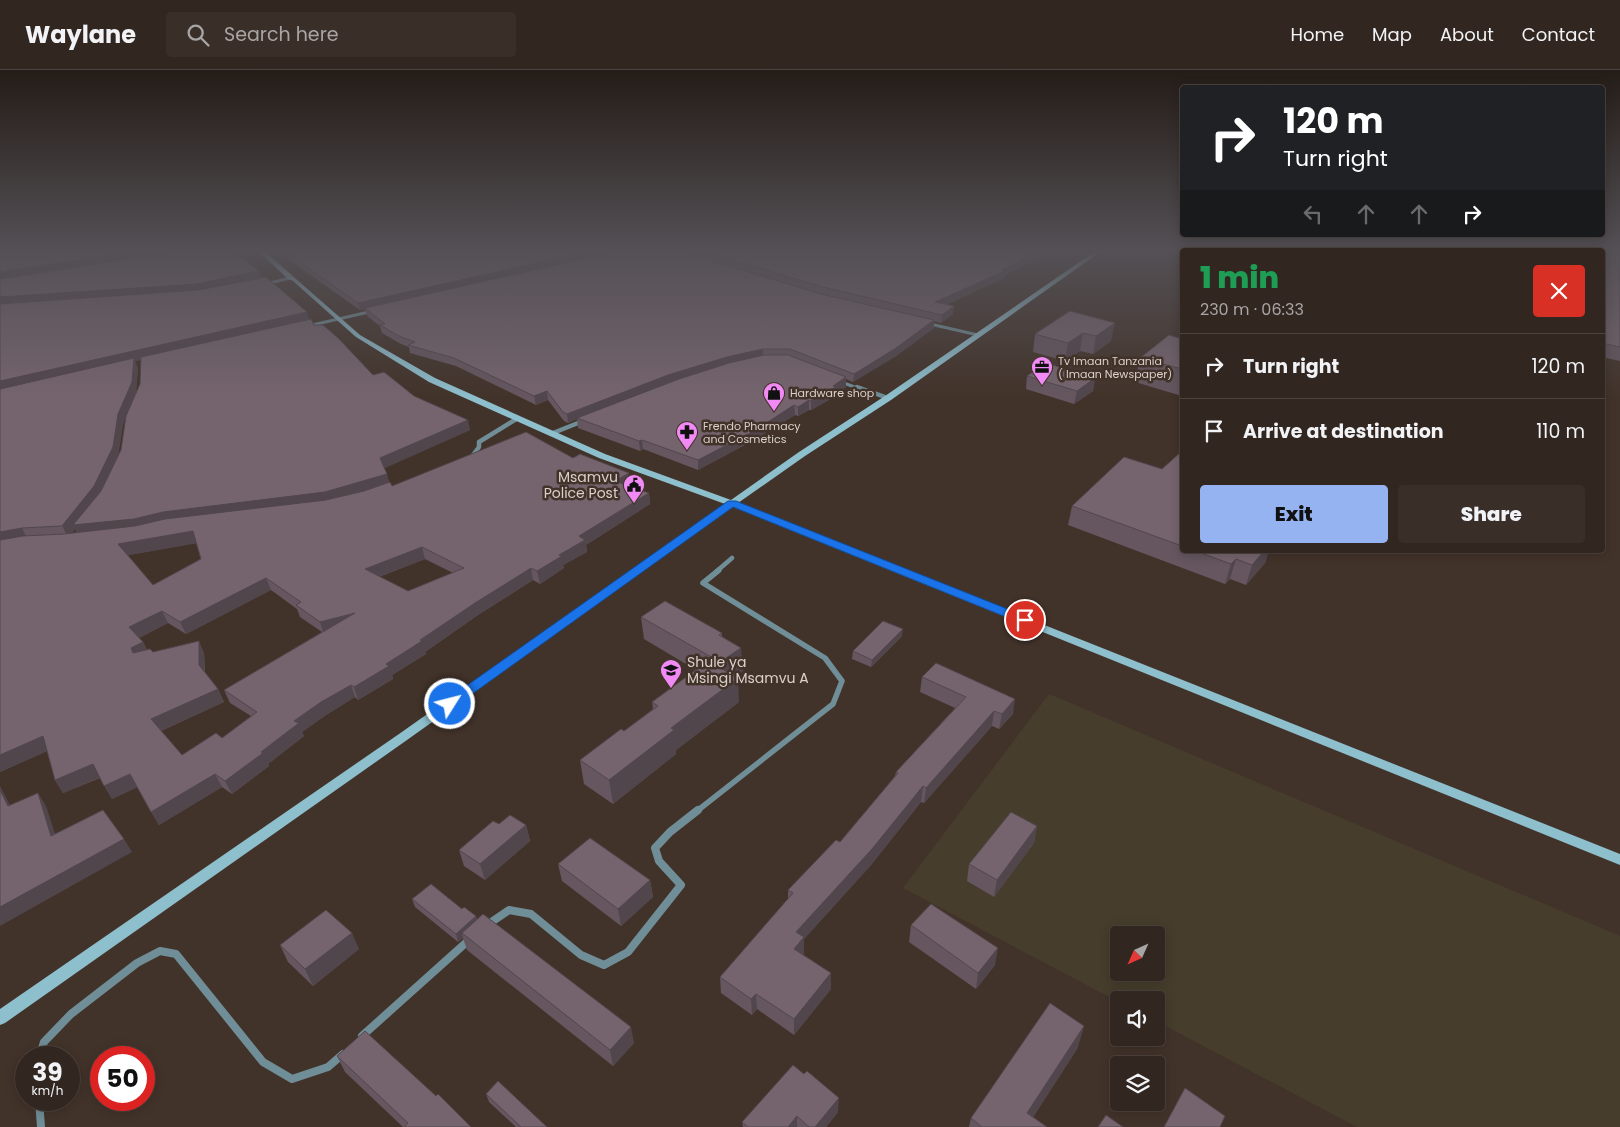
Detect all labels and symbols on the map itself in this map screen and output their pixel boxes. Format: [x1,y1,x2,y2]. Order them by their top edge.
place label: Tv Imaan Tanzania ( Imaan Newspaper) [1058,353,1172,382]
office icon: Tv Imaan Tanzania ( Imaan Newspaper) [1030,355,1054,386]
shop icon: Hardware shop [762,381,786,412]
place label: Hardware shop [790,385,874,401]
place label: Frendo Pharmacy and Cosmetics [703,418,801,447]
pharmacy icon: Frendo Pharmacy and Cosmetics [675,420,699,451]
place label: Msamvu Police Post [544,467,618,503]
public building icon: Msamvu Police Post [622,473,646,504]
pin [1004,599,1046,641]
place label: Shule ya Msingi Msamvu A [687,652,809,688]
school or university icon: Shule ya Msingi Msamvu A [659,658,683,689]
position arrow [423,677,475,729]
north arrow [1110,926,1165,981]
speed limit sign: 50 [90,1046,155,1111]

